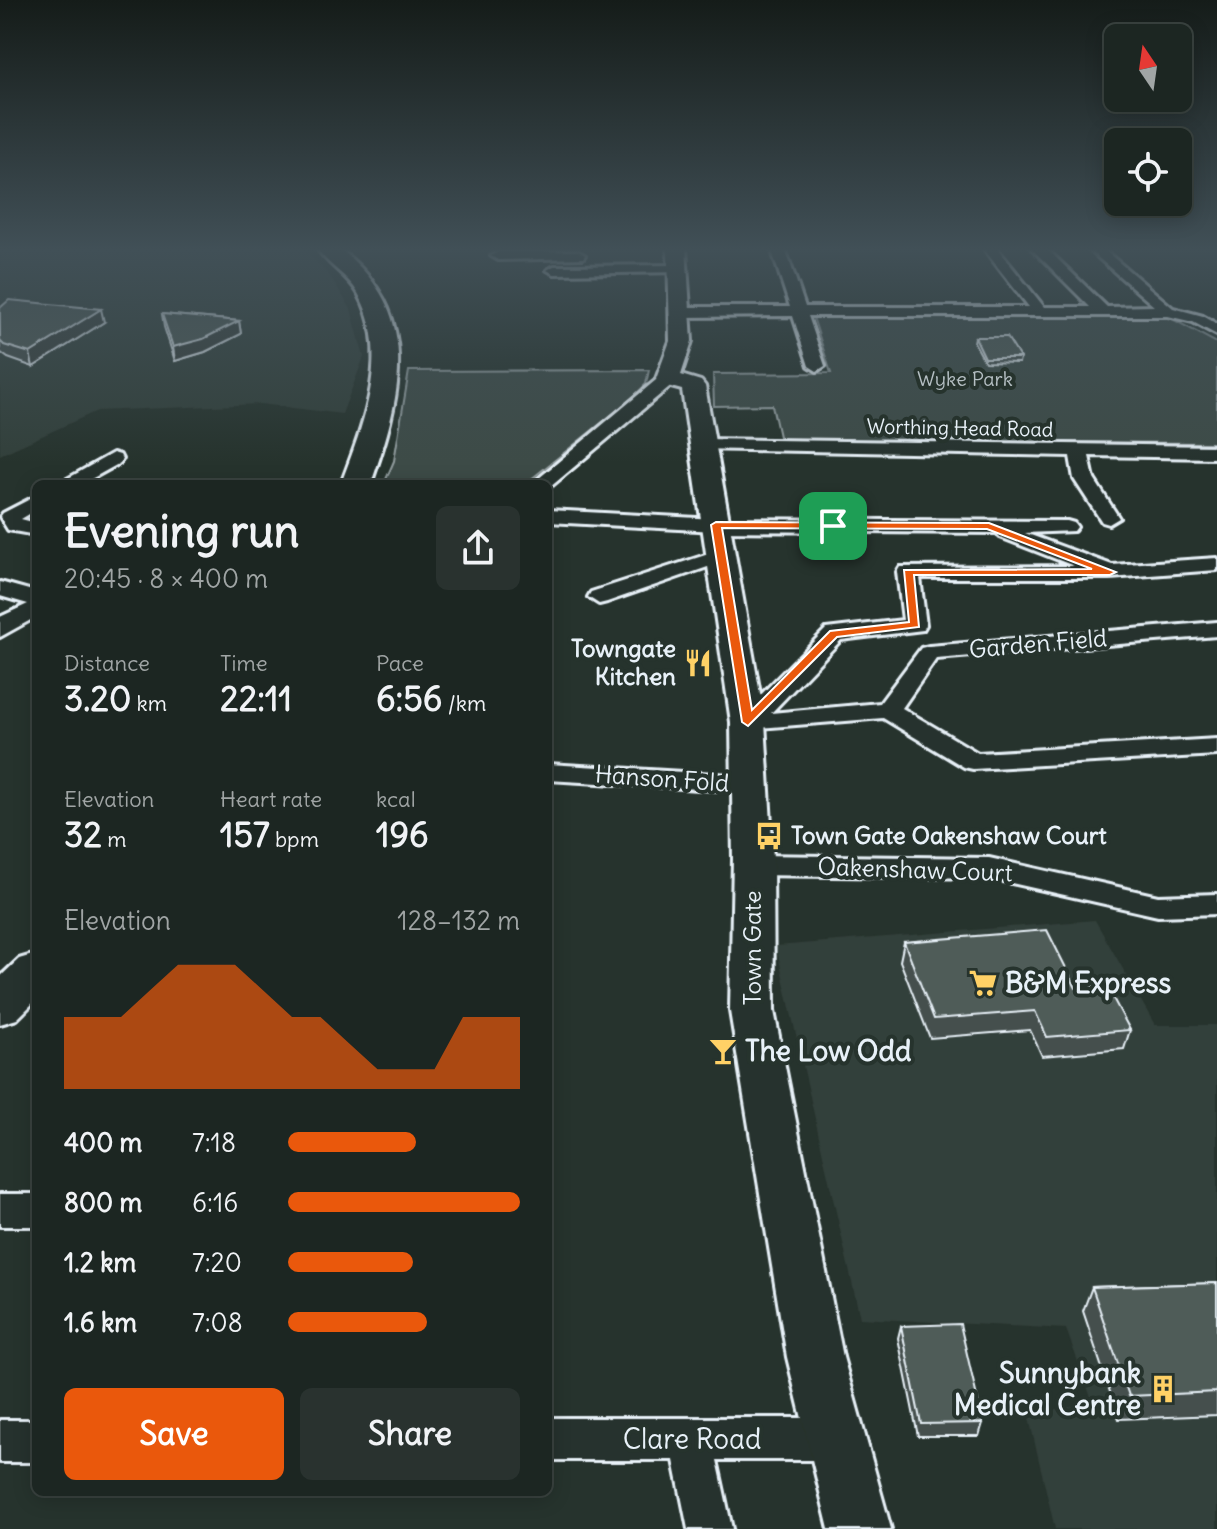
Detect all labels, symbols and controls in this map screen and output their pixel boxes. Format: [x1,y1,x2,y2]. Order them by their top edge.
north arrow [1104,24,1192,112]
map controls [1104,24,1192,216]
button: locate [1104,128,1192,216]
park label: Wyke Park [917,366,1013,391]
street label: Worthing Head Road [866,413,1054,442]
pin [799,492,867,560]
text: Evening run [64,504,299,559]
icon: arrive [811,504,855,548]
button: share [436,506,520,590]
text: 20:45 · 8 × 400 m [64,562,268,595]
street label: Garden Field [968,622,1108,664]
place label: Towngate Kitchen [571,633,676,691]
restaurant icon: Towngate Kitchen [683,648,713,678]
text: Distance [64,649,150,677]
text: Time [220,649,268,677]
text: Pace [376,649,424,677]
text: 3.20 [64,677,131,720]
text: 22:11 [220,677,292,720]
text: 6:56 [376,677,442,720]
text: km [131,689,167,717]
text: /km [442,689,486,717]
street label: Hanson Fold [594,758,730,798]
text: Elevation [64,785,154,813]
text: Heart rate [220,785,322,813]
text: kcal [376,785,416,813]
text: 32 [64,813,102,856]
text: 157 [220,813,270,856]
text: 196 [376,813,429,856]
place label: Town Gate Oakenshaw Court [791,820,1108,850]
bus stop icon: Town Gate Oakenshaw Court [754,821,784,851]
text: m [102,825,126,853]
text: bpm [270,825,319,853]
street label: Oakenshaw Court [817,851,1013,887]
street label: Town Gate [737,891,767,1005]
text: Elevation [64,904,171,937]
text: 128–132 m [397,904,520,937]
place label: B&M Express [1005,965,1172,1001]
supermarket icon: B&M Express [968,968,998,998]
place label: The Low Odd [745,1033,912,1069]
bar icon: The Low Odd [708,1036,738,1066]
text: 400 m [64,1126,142,1159]
text: 7:18 [192,1126,236,1159]
text: 800 m [64,1186,142,1219]
text: 6:16 [192,1186,238,1219]
text: 1.2 km [64,1246,136,1279]
text: 7:20 [192,1246,242,1279]
text: 1.6 km [64,1306,137,1339]
text: 7:08 [192,1306,243,1339]
place label: Sunnybank Medical Centre [954,1355,1141,1423]
building icon: Sunnybank Medical Centre [1148,1374,1178,1404]
button: Save [64,1388,284,1480]
button: Share [300,1388,520,1480]
street label: Clare Road [623,1421,761,1457]

